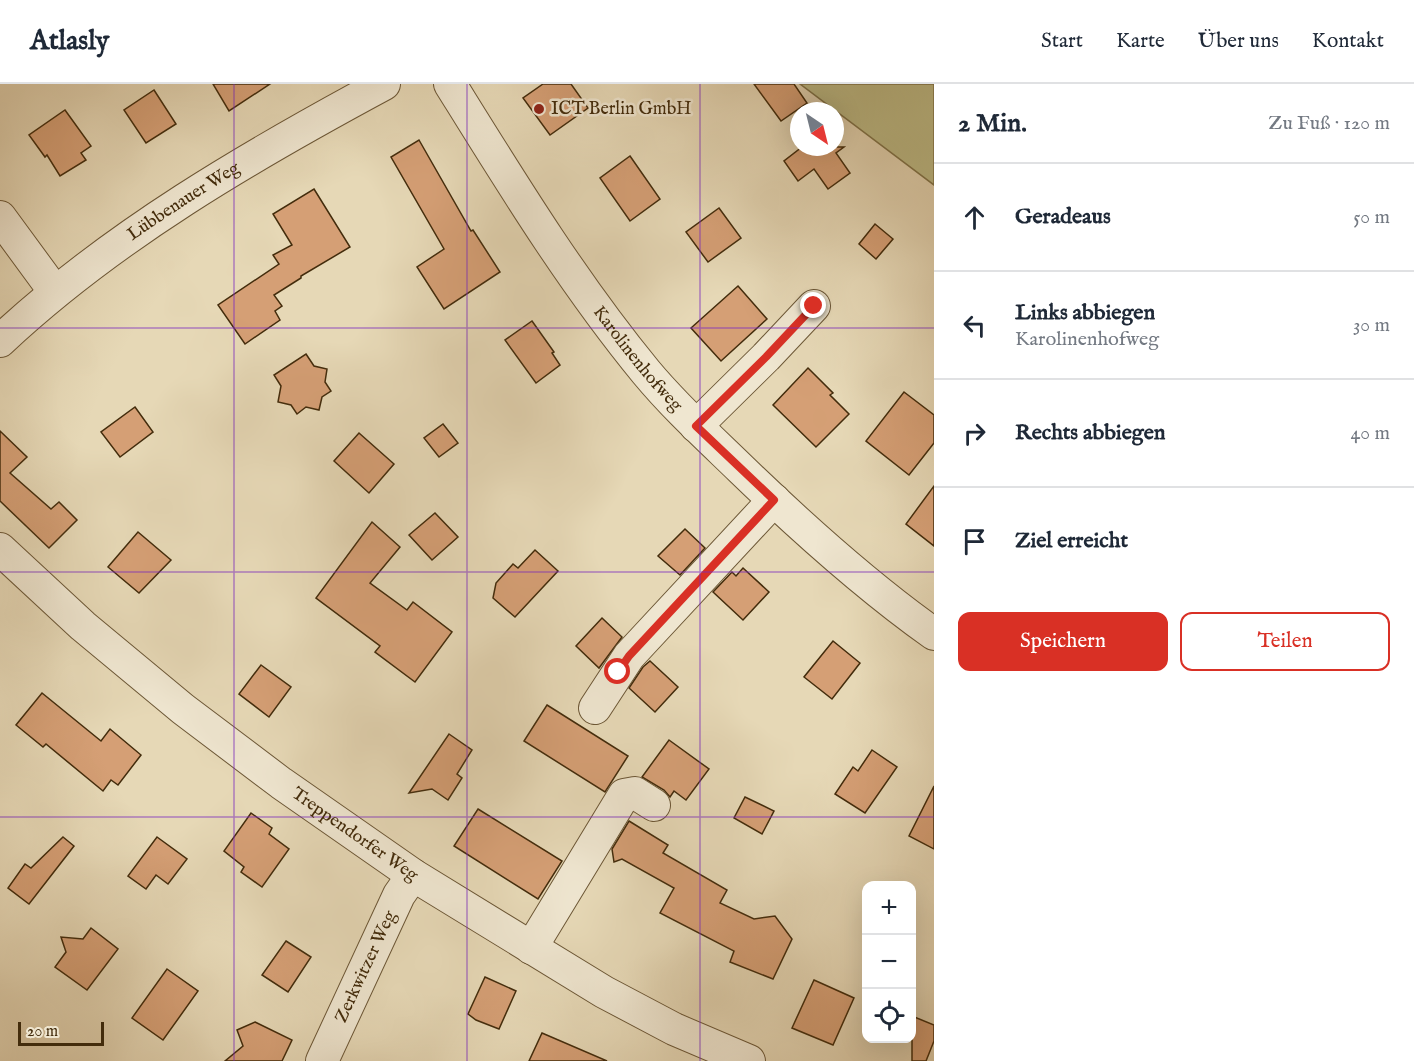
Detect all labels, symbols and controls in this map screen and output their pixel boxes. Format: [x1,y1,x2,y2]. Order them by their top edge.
text: Atlasly [30,24,109,59]
text: Start [1041,28,1083,55]
text: Karte [1116,28,1165,55]
text: Über uns [1198,28,1279,55]
text: Kontakt [1312,28,1384,55]
place label: ICT Berlin GmbH [551,98,691,121]
marker: ICT Berlin GmbH [532,102,546,116]
north arrow [790,102,844,156]
text: 2 Min. [958,107,1027,140]
text: Zu Fuß · 120 m [1268,111,1390,136]
street label: Lübbenauer Weg [123,156,244,246]
icon: ahead [958,201,991,234]
text: Geradeaus [1015,203,1111,231]
text: 50 m [1353,205,1390,230]
route end [800,292,826,318]
text: Links abbiegen [1015,299,1155,327]
street label: Karolinenhofweg [587,302,687,417]
icon: left [958,309,991,342]
text: 30 m [1353,313,1390,338]
text: Karolinenhofweg [1015,327,1159,352]
icon: right [958,417,991,450]
text: Rechts abbiegen [1015,419,1165,447]
text: 40 m [1351,421,1390,446]
icon: arrive [958,525,991,558]
text: Ziel erreicht [1015,527,1128,555]
button: Speichern [958,612,1168,671]
button: Teilen [1180,612,1390,671]
route start [604,658,630,684]
street label: Treppendorfer Weg [287,782,423,887]
map controls [862,881,916,1043]
button: + [862,881,916,935]
street label: Zerkwitzer Weg [330,907,402,1026]
button: − [862,935,916,989]
button: locate [862,989,916,1043]
scale bar [18,1019,104,1046]
text: 20 m [27,1022,58,1042]

